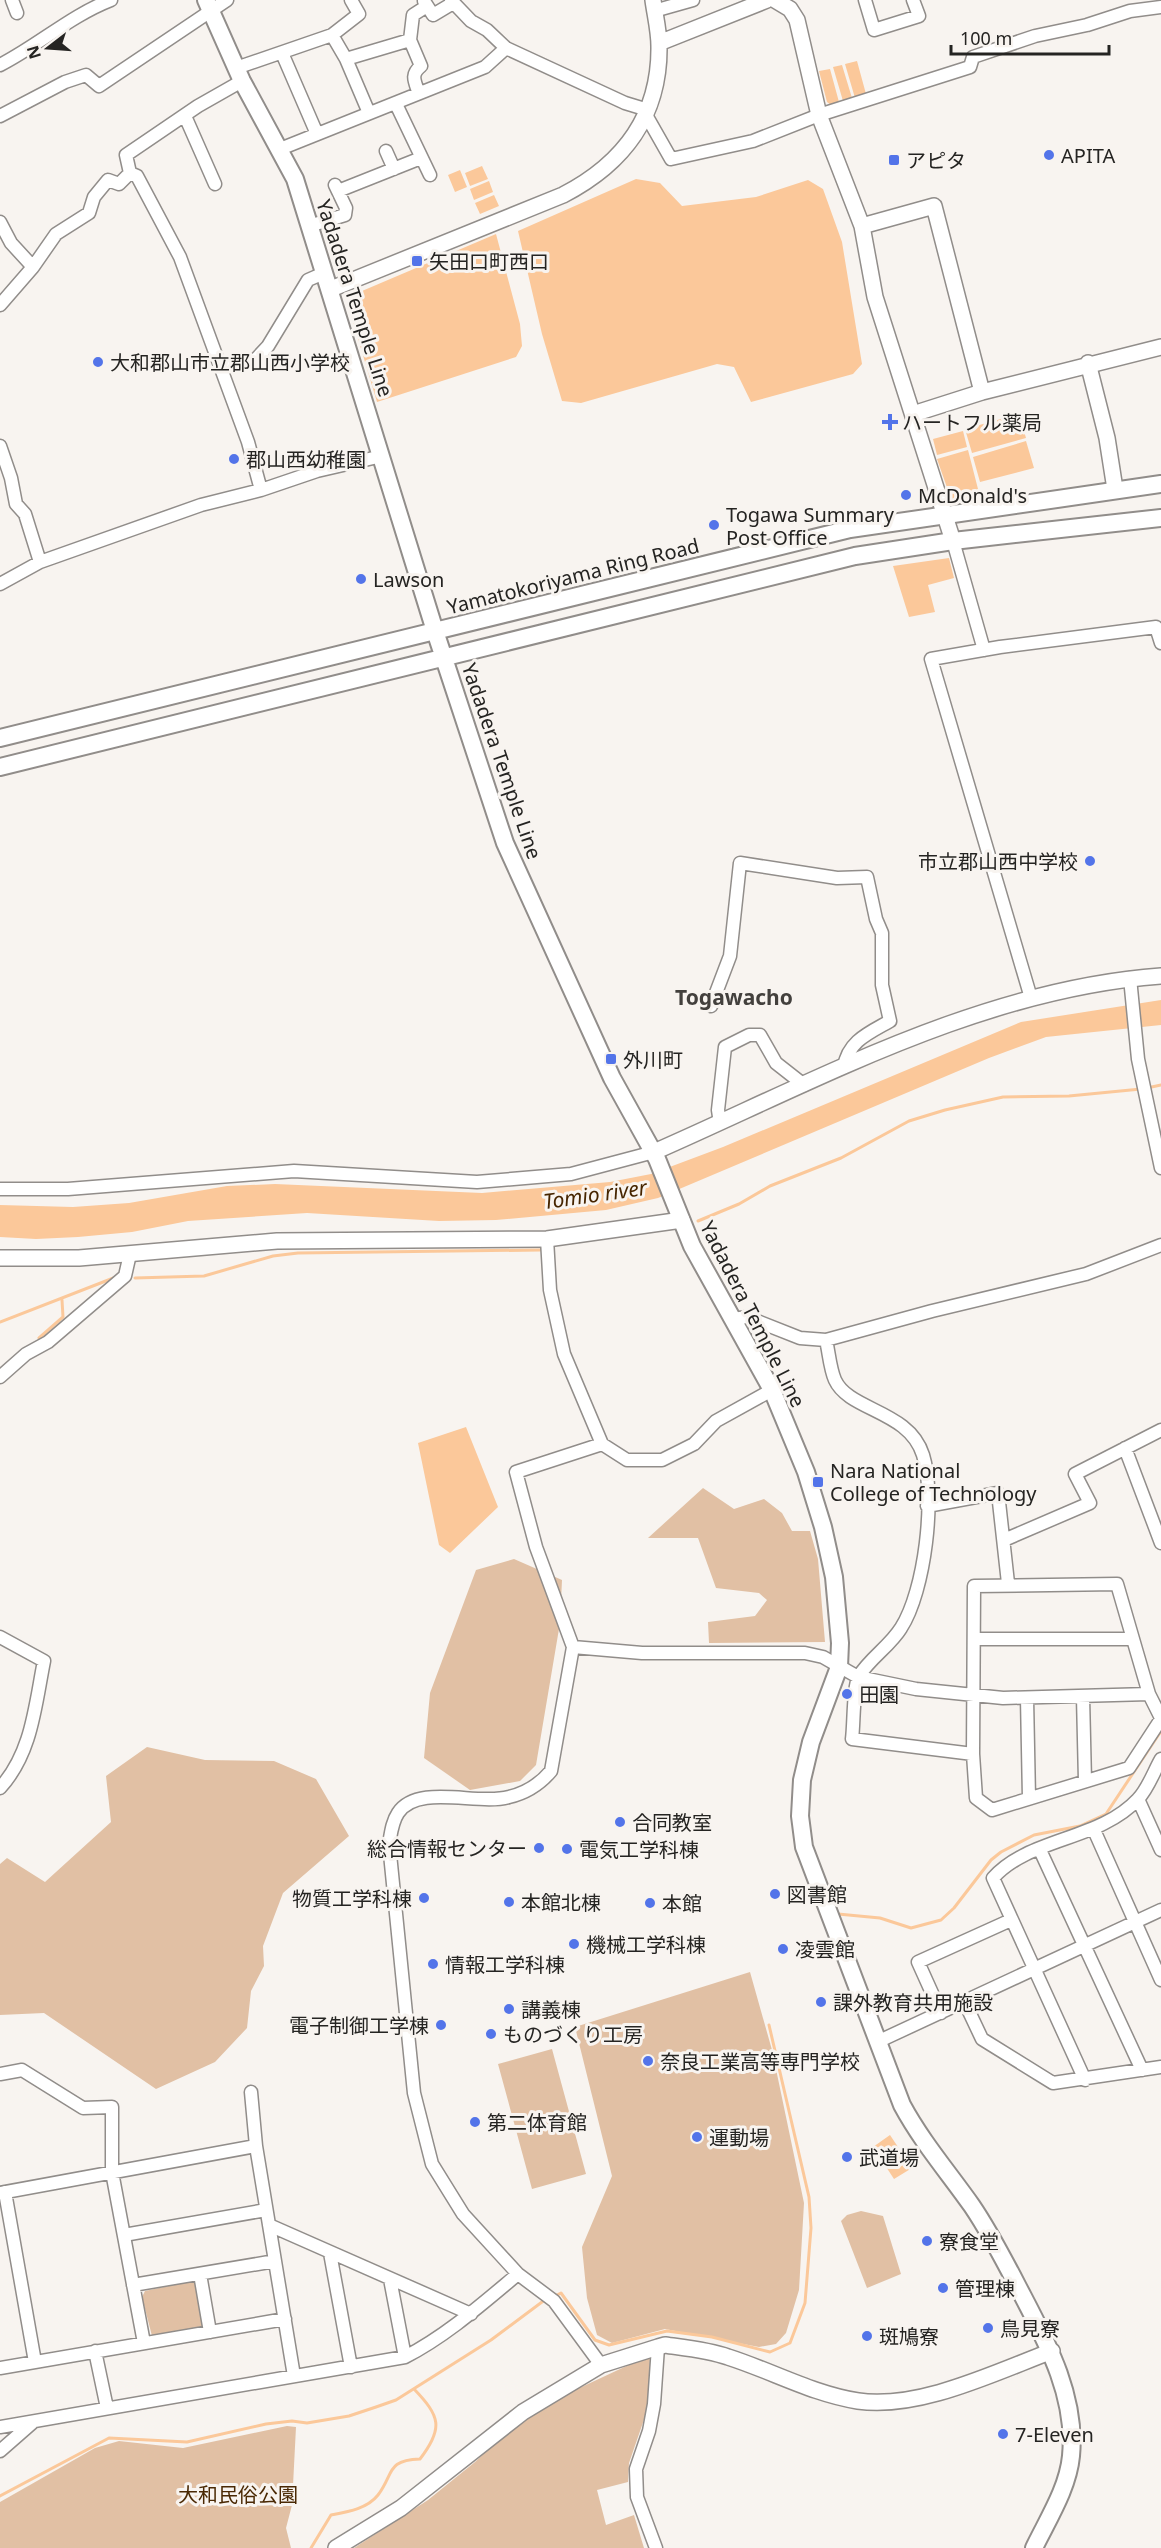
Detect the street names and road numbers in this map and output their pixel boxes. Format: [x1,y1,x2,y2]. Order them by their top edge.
street label: Yadadera Temple Line [310,196,400,400]
street label: Yamatokoriyama Ring Road [444,532,702,620]
street label: Yadadera Temple Line [456,659,548,863]
street label: Yadadera Temple Line [694,1216,812,1412]

